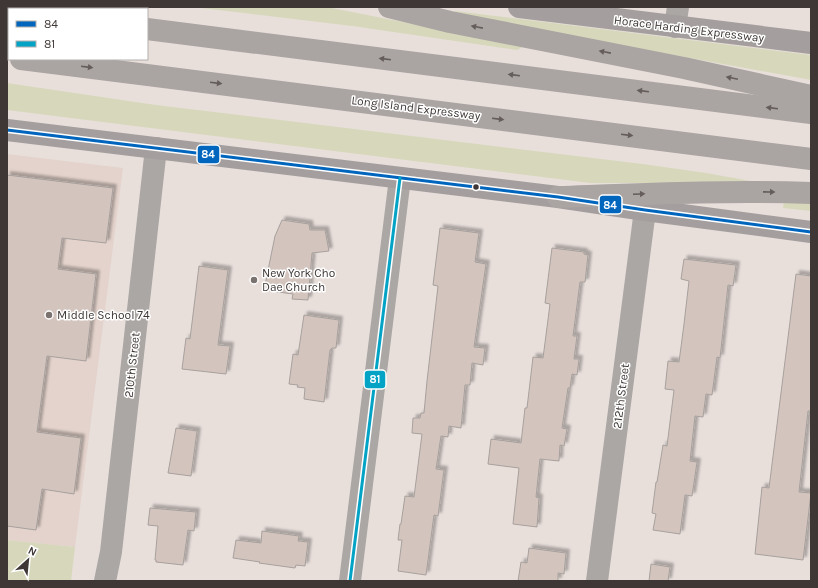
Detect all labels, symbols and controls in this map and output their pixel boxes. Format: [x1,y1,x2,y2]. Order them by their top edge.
legend [8,8,148,60]
street label: Horace Harding Expressway [613,13,765,45]
text: 84 [44,17,58,31]
one-way arrow [471,24,483,30]
text: 81 [44,37,55,51]
one-way arrow [598,49,611,55]
one-way arrow [379,56,391,62]
one-way arrow [81,64,93,70]
one-way arrow [508,72,520,78]
one-way arrow [726,75,738,81]
one-way arrow [210,80,222,87]
one-way arrow [637,88,649,95]
street label: Long Island Expressway [351,93,482,123]
one-way arrow [766,105,778,111]
one-way arrow [492,116,504,122]
one-way arrow [621,132,633,138]
line badge: 84 [197,145,220,164]
text: 84 [201,148,215,161]
unlabelled marker [471,182,481,192]
one-way arrow [763,189,776,195]
one-way arrow [633,191,646,197]
line badge: 84 [599,195,622,214]
text: 84 [603,199,617,212]
place label: New York Cho Dae Church [262,266,335,294]
marker: New York Cho Dae Church [249,275,259,285]
place label: Middle School 74 [57,308,150,322]
marker: Middle School 74 [44,310,54,320]
street label: 210th Street [122,331,142,398]
street label: 212th Street [610,362,632,429]
line badge: 81 [364,370,386,389]
text: 81 [369,373,381,386]
north arrow [8,540,48,580]
text: N [26,544,39,559]

